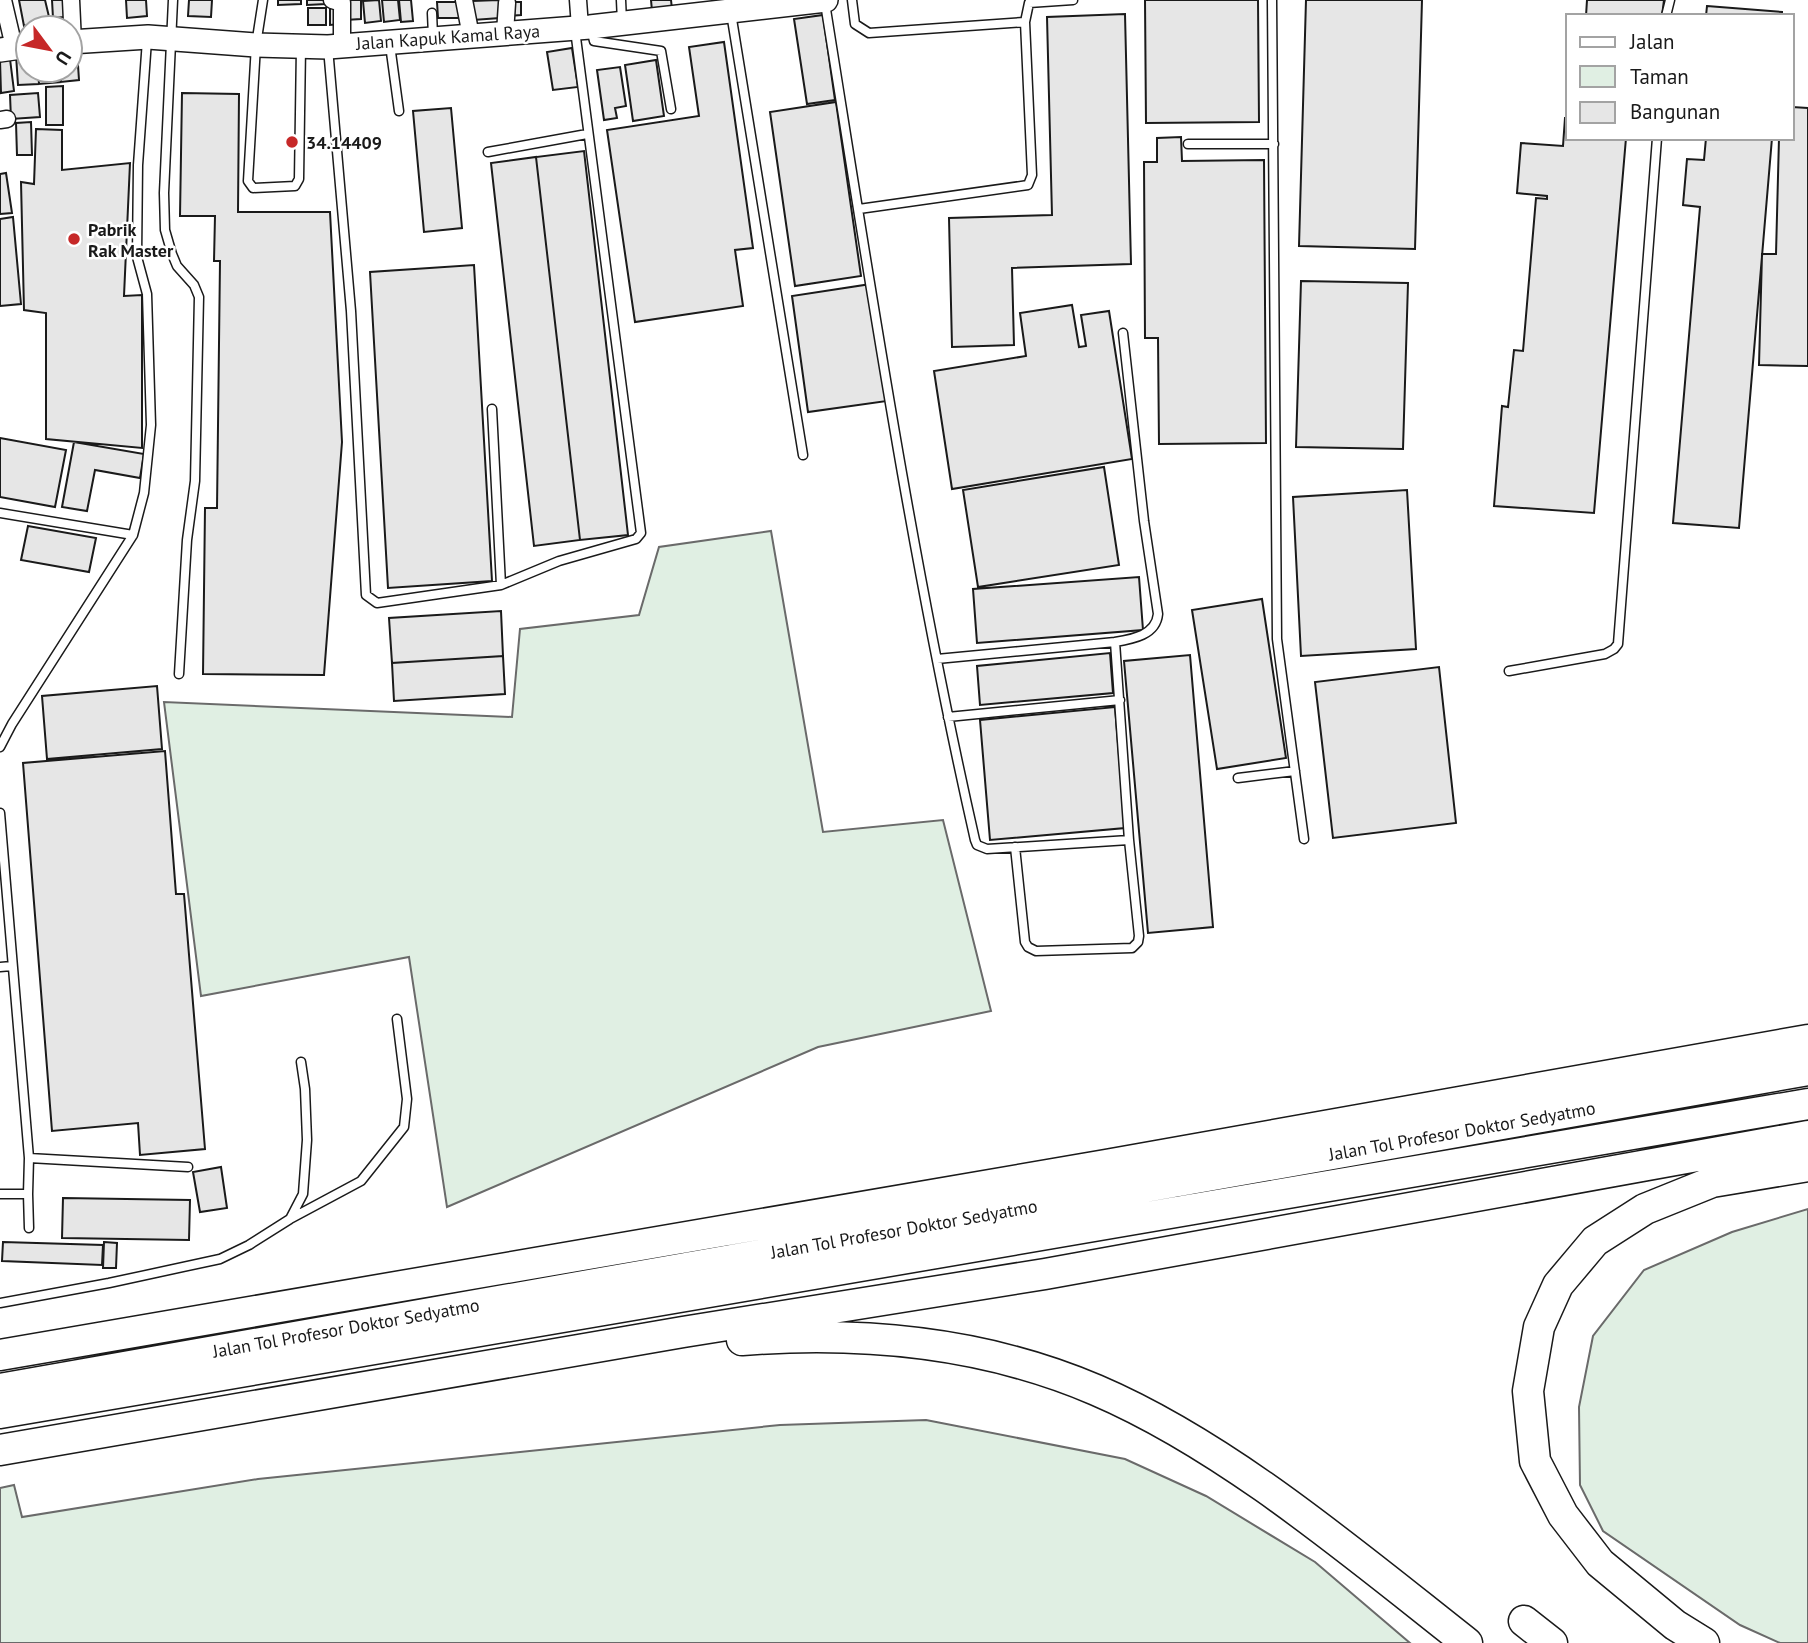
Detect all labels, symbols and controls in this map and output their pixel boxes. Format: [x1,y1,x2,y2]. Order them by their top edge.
north arrow [14,14,84,84]
legend [1566,14,1794,140]
street label: Jalan Kapuk Kamal Raya [354,19,541,55]
text: Jalan [1629,28,1675,55]
text: U [50,47,77,69]
text: Taman [1630,63,1689,90]
text: Bangunan [1630,98,1720,125]
place label: 34.14409 [306,131,382,154]
marker: 34.14409 [284,134,300,150]
place label: Pabrik Rak Master [88,218,174,262]
marker: Pabrik Rak Master [66,231,82,247]
street label: Jalan Tol Profesor Doktor Sedyatmo [1326,1096,1597,1166]
street label: Jalan Tol Profesor Doktor Sedyatmo [768,1194,1039,1264]
street label: Jalan Tol Profesor Doktor Sedyatmo [210,1293,481,1363]

